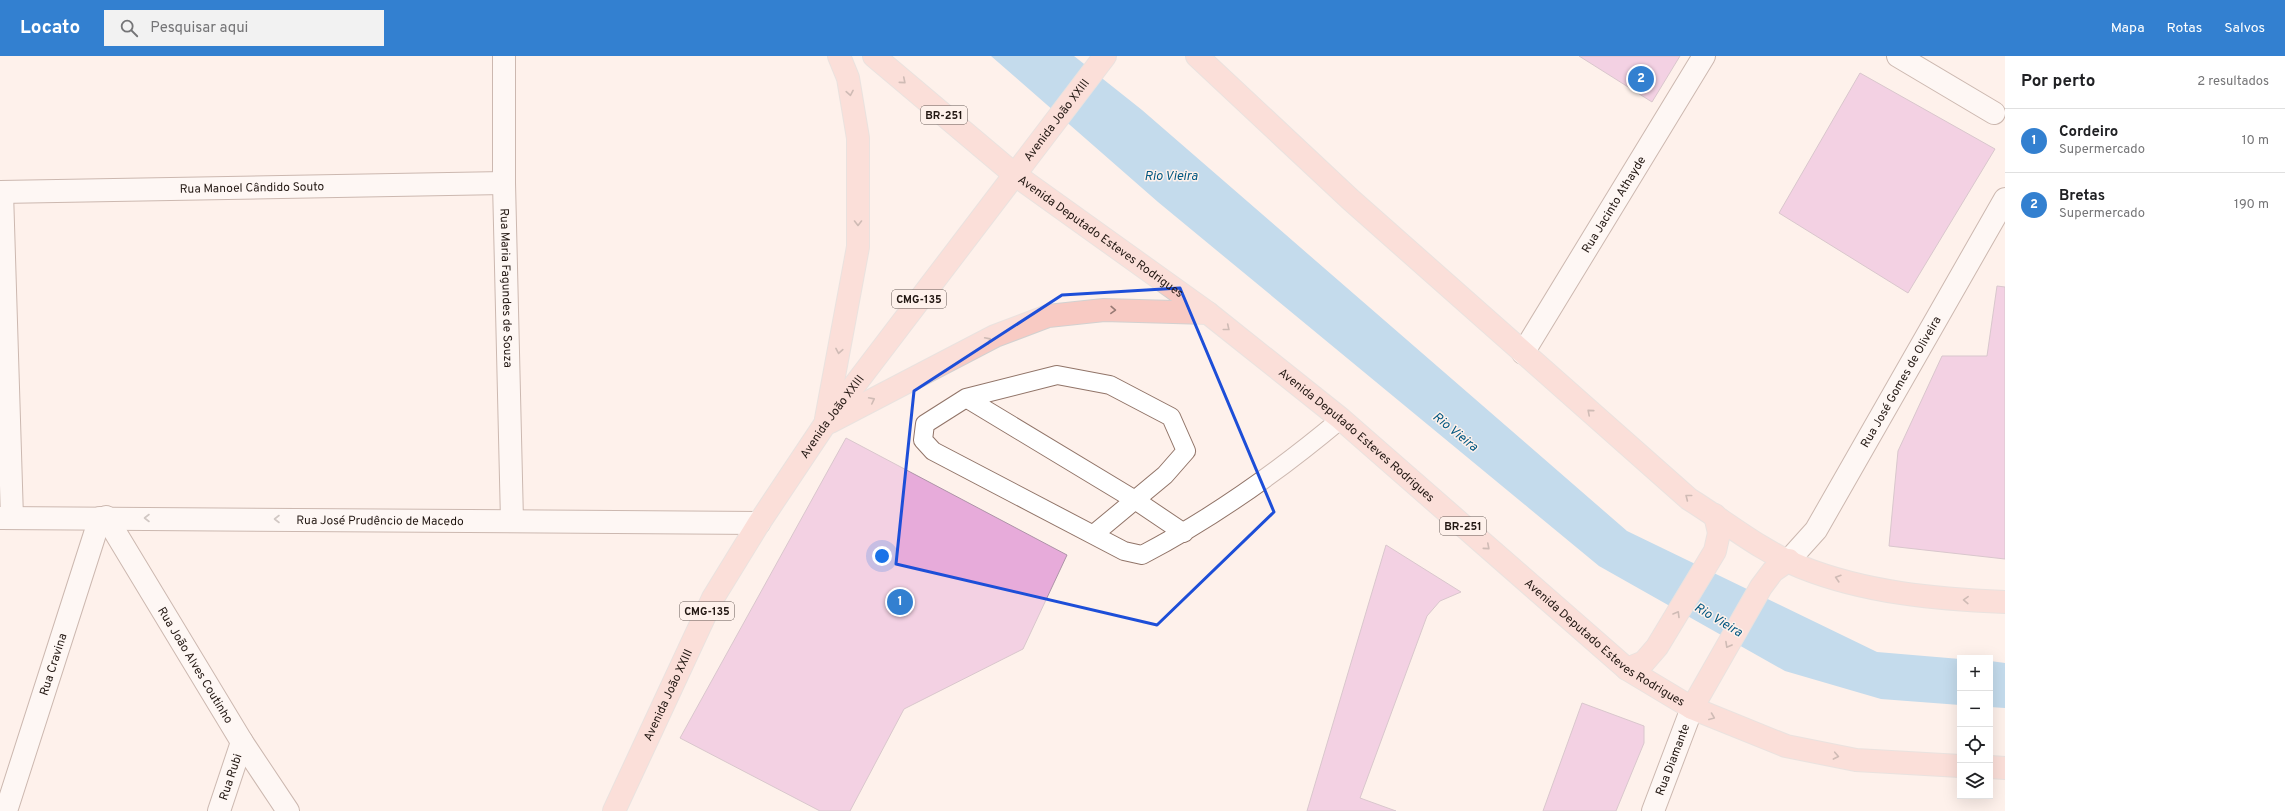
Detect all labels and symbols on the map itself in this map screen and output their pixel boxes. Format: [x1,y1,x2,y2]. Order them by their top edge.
pin: 2 [1628,64,1654,94]
street label: Avenida João XXIII [1021,76,1094,165]
one-way arrow [899,77,906,84]
one-way arrow [845,90,854,96]
road number: BR-251 [921,106,967,124]
street label: Rua Jacinto Athayde [1579,153,1650,256]
water label: Rio Vieira [1144,169,1198,185]
street label: Avenida Deputado Esteves Rodrigues [1014,172,1186,302]
street label: Rua Manoel Cândido Souto [180,179,325,198]
street label: Rua Maria Fagundes de Souza [496,208,515,368]
one-way arrow [854,220,862,226]
road number: CMG-135 [892,290,946,308]
one-way arrow [1110,306,1116,314]
street label: Rua José Gomes de Oliveira [1858,314,1945,451]
one-way arrow [1222,323,1229,330]
one-way arrow [983,337,991,344]
one-way arrow [835,348,843,354]
street label: Avenida Deputado Esteves Rodrigues [1275,365,1438,506]
street label: Avenida João XXIII [797,372,868,462]
one-way arrow [868,397,875,404]
one-way arrow [1587,409,1595,416]
water label: Rio Vieira [1429,410,1481,456]
one-way arrow [1686,495,1693,502]
street label: Rua José Prudêncio de Macedo [296,513,464,530]
one-way arrow [144,514,150,522]
one-way arrow [274,515,280,523]
road number: BR-251 [1440,517,1486,535]
one-way arrow [1482,542,1490,549]
your location [872,546,892,566]
one-way arrow [1835,574,1842,583]
street label: Avenida Deputado Esteves Rodrigues [1520,576,1687,711]
pin: 1 [887,587,913,617]
one-way arrow [1963,596,1969,604]
water label: Rio Vieira [1691,600,1745,641]
road number: CMG-135 [680,602,734,620]
street label: Rua João Alves Coutinho [153,604,236,727]
one-way arrow [1673,611,1680,618]
street label: Rua Cravina [37,631,71,698]
one-way arrow [1725,641,1733,648]
street label: Avenida João XXIII [641,647,697,744]
one-way arrow [1709,712,1716,720]
street label: Rua Diamante [1653,722,1694,798]
one-way arrow [1833,751,1839,759]
street label: Rua Rubi [216,752,247,803]

